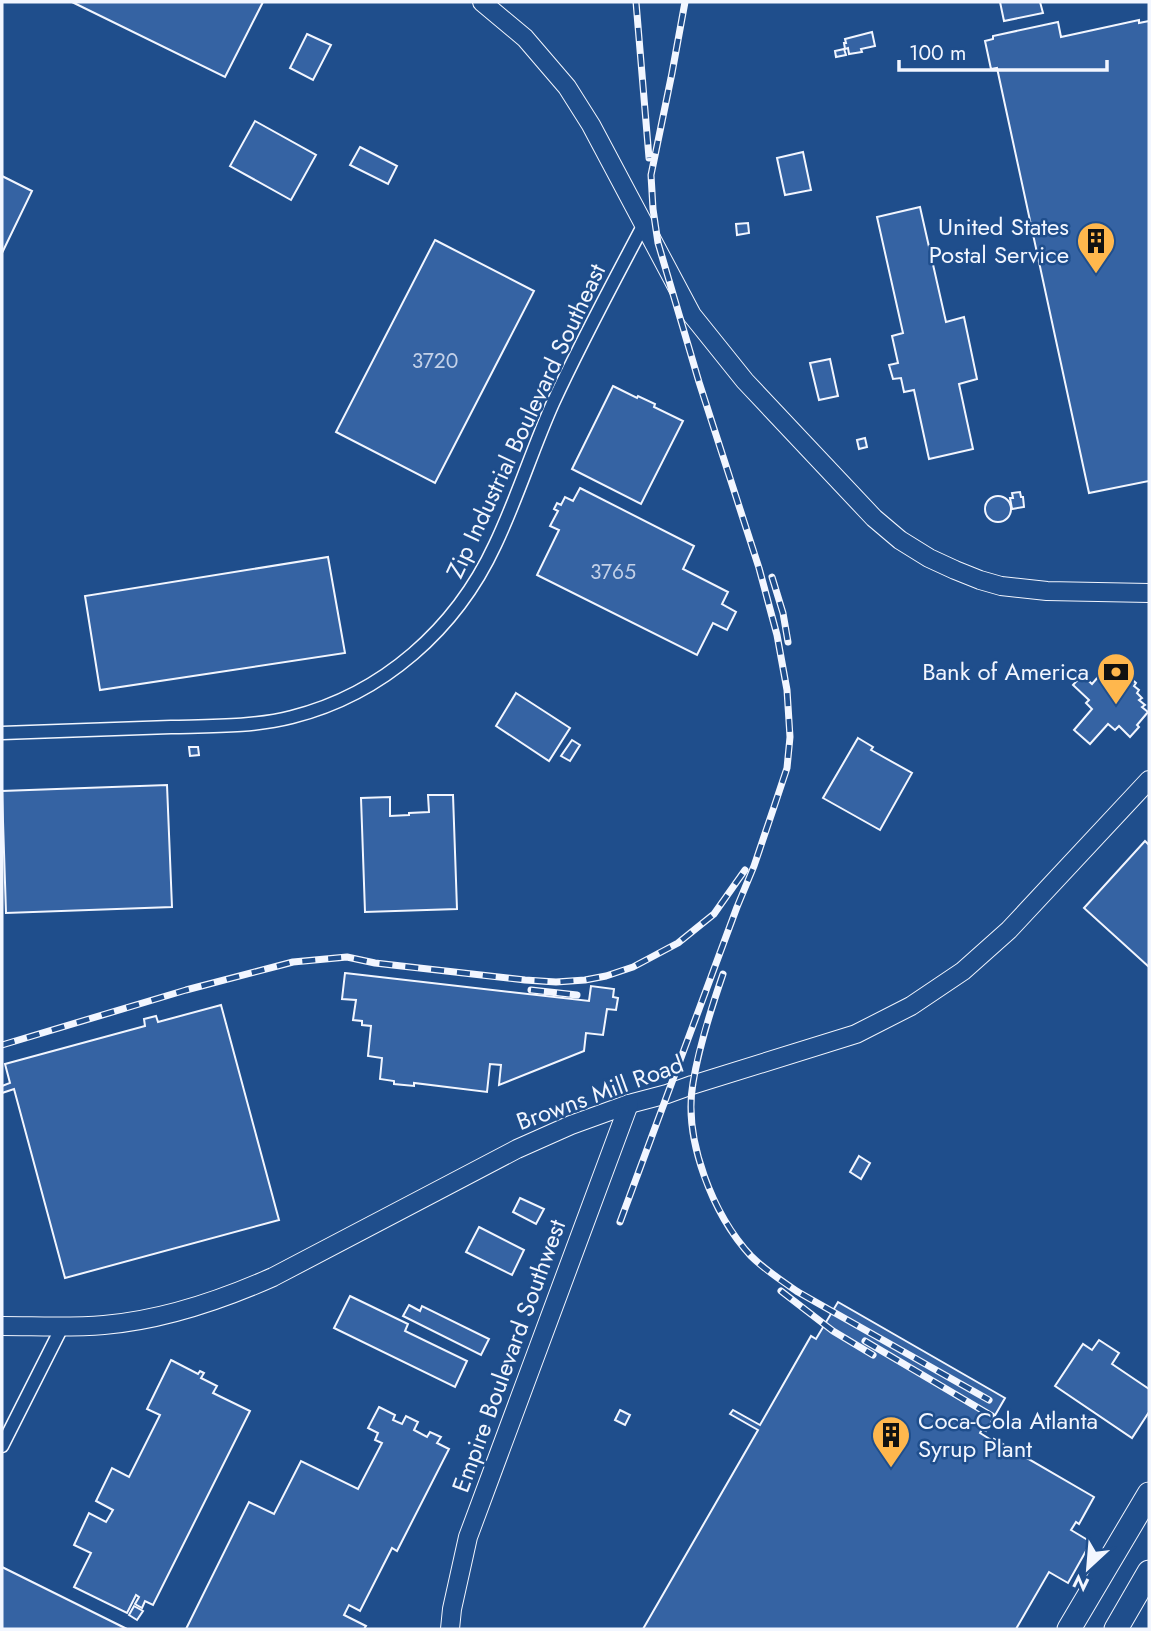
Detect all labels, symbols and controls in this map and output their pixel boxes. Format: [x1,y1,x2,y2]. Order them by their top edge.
scale bar [899,28,1107,72]
text: 100 m [909,38,966,68]
place label: United States Postal Service [929,209,1069,272]
building icon: United States Postal Service [1075,220,1117,275]
street label: Zip Industrial Boulevard Southeast [437,258,614,584]
house number: 3720 [412,346,458,376]
house number: 3765 [590,557,636,587]
bank icon: Bank of America [1095,651,1137,706]
place label: Bank of America [922,654,1089,689]
street label: Browns Mill Road [511,1046,688,1139]
street label: Empire Boulevard Southwest [443,1214,574,1497]
place label: Coca-Cola Atlanta Syrup Plant [918,1403,1098,1466]
building icon: Coca-Cola Atlanta Syrup Plant [870,1414,912,1469]
north arrow [1053,1533,1123,1603]
text: N [1068,1567,1093,1598]

